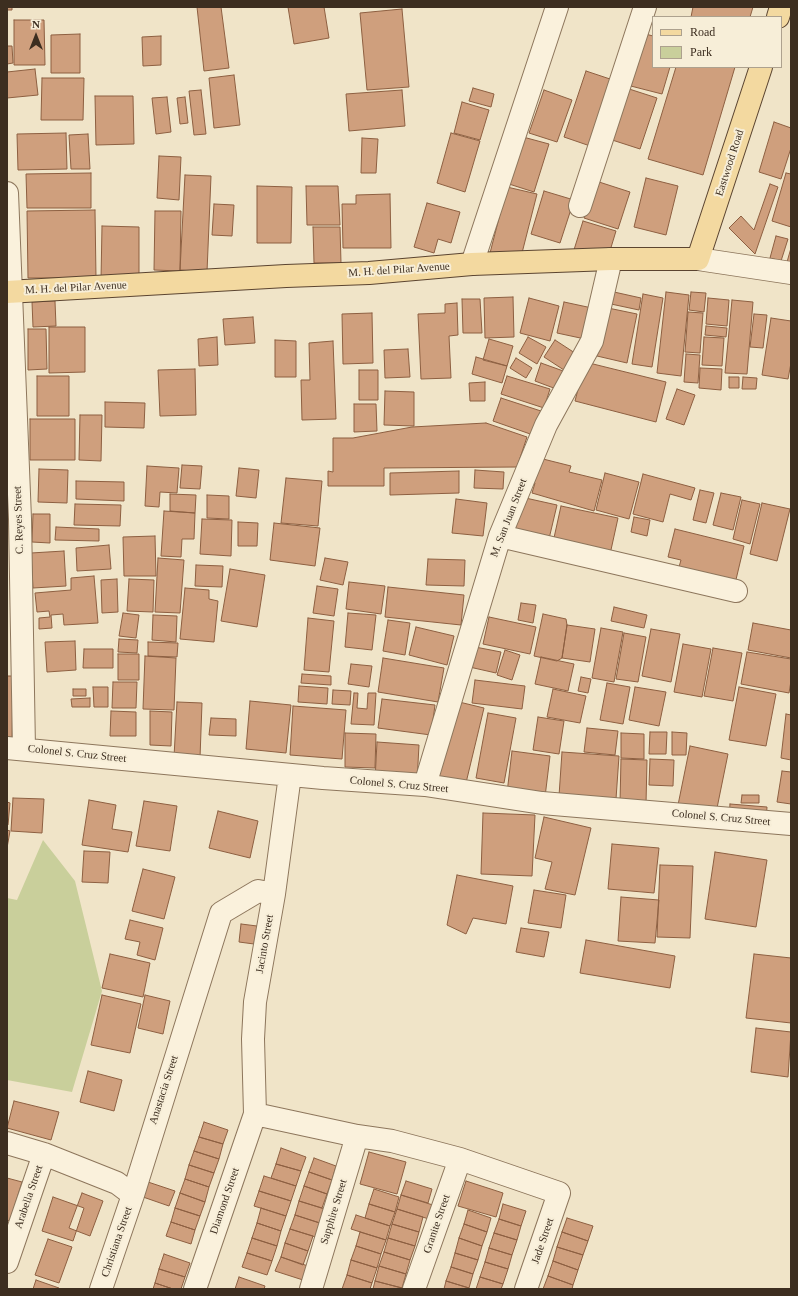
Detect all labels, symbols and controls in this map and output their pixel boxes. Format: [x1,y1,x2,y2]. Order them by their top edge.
north arrow [16,16,56,56]
legend [652,16,782,68]
text: N [32,18,40,30]
text: Road [690,25,715,39]
text: Park [690,45,712,59]
street label: Eastwood Road [713,128,747,198]
street label: M. H. del Pilar Avenue [348,260,450,280]
street label: M. H. del Pilar Avenue [25,279,127,297]
street label: M. San Juan Street [488,477,530,559]
street label: C. Reyes Street [11,486,27,554]
street label: Colonel S. Cruz Street [27,742,127,766]
street label: Colonel S. Cruz Street [349,774,449,796]
street label: Colonel S. Cruz Street [671,807,771,829]
street label: Jacinto Street [253,914,277,974]
street label: Anastacia Street [147,1054,181,1126]
street label: Arabella Street [12,1164,46,1230]
street label: Diamond Street [207,1166,243,1236]
street label: Sapphire Street [318,1178,350,1246]
street label: Granite Street [421,1193,453,1255]
street label: Christiana Street [99,1205,135,1279]
street label: Jade Street [529,1216,557,1266]

